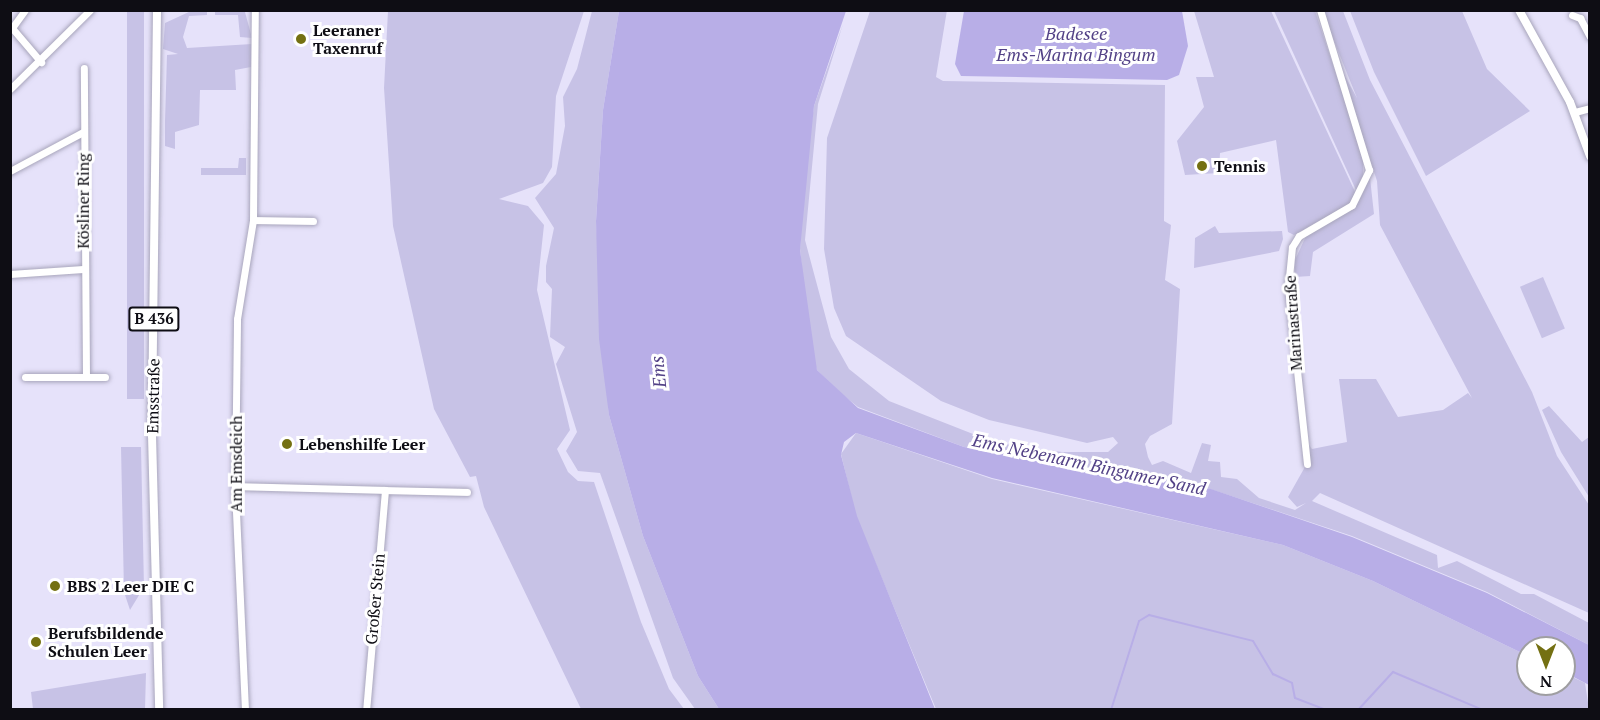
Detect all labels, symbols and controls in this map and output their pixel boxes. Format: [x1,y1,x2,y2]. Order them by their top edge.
place label: Leeraner Taxenruf [313,20,383,58]
water label: Badesee Ems-Marina Bingum [996,23,1156,66]
marker: Leeraner Taxenruf [294,32,308,46]
street label: Kösliner Ring [73,153,93,249]
place label: Tennis [1214,156,1266,176]
marker: Tennis [1195,159,1209,173]
street label: Marinastraße [1280,275,1306,371]
road number: B 436 [127,307,181,331]
water label: Ems [646,355,670,389]
street label: Emsstraße [143,358,163,434]
street label: Am Emsdeich [226,415,246,513]
water label: Ems Nebenarm Bingumer Sand [971,429,1207,499]
place label: Lebenshilfe Leer [299,434,425,454]
marker: Lebenshilfe Leer [280,437,294,451]
street label: Großer Stein [361,553,389,645]
place label: BBS 2 Leer DIE C [67,576,194,596]
marker: BBS 2 Leer DIE C [48,579,62,593]
place label: Berufsbildende Schulen Leer [48,623,164,661]
marker: Berufsbildende Schulen Leer [29,635,43,649]
north arrow [1516,636,1576,696]
text: N [1540,671,1552,693]

